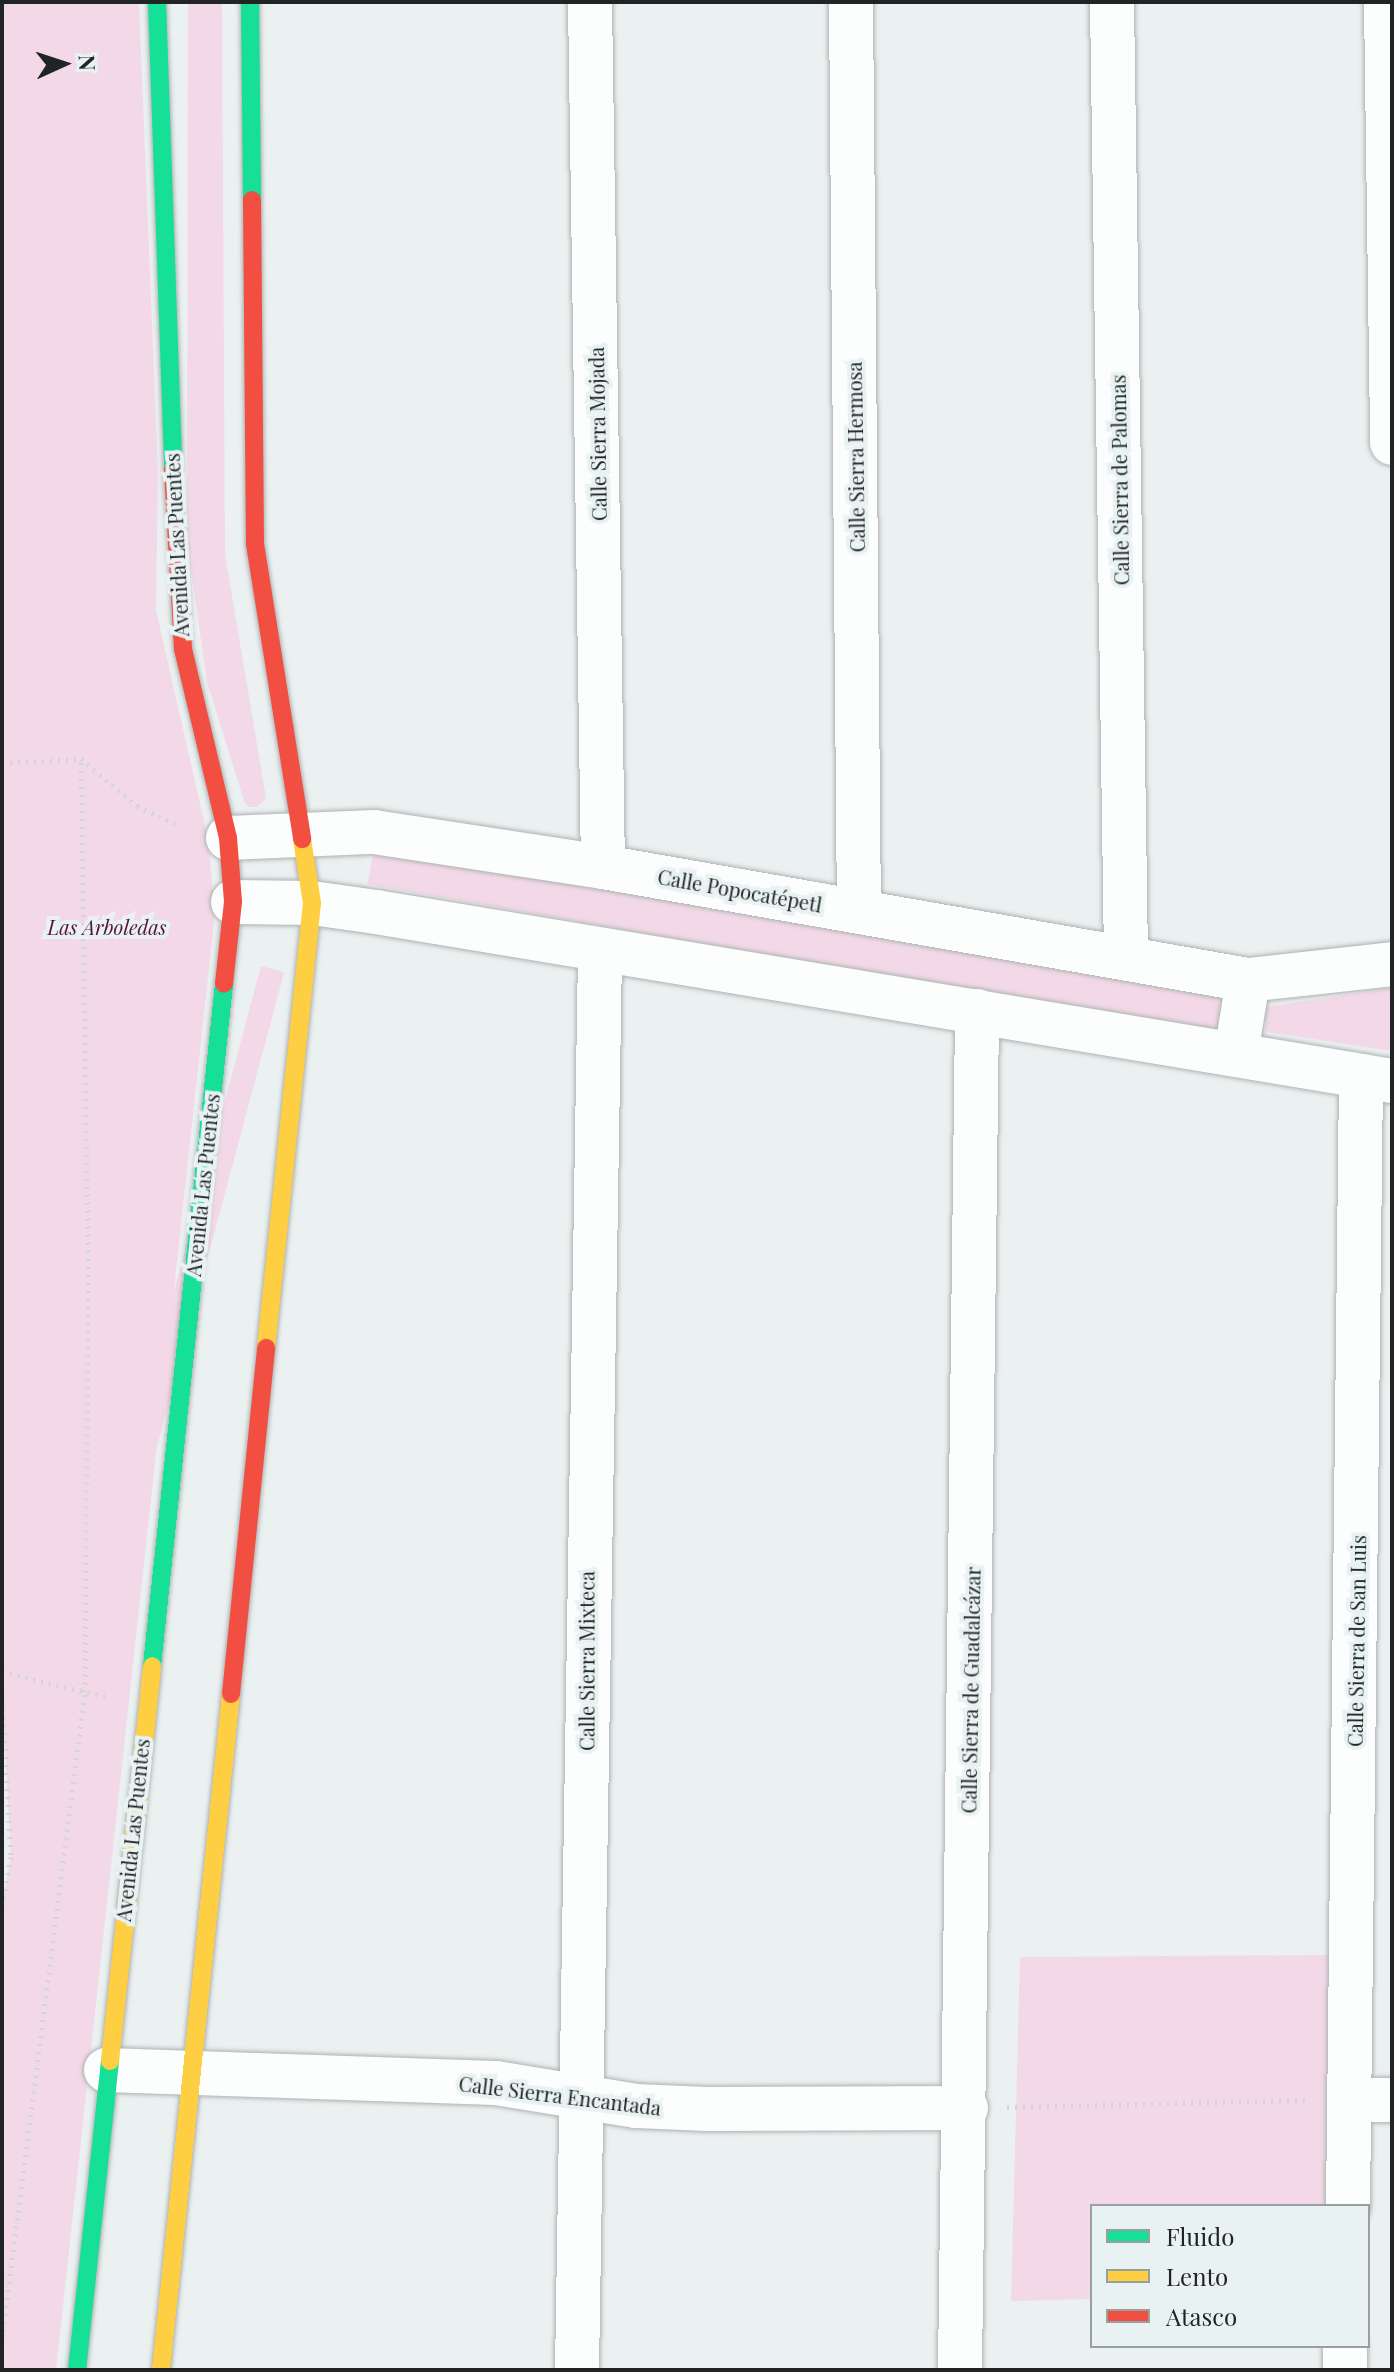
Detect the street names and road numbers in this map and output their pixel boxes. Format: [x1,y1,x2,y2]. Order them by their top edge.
street label: Calle Sierra Mojada [583,347,611,521]
street label: Calle Sierra Hermosa [841,361,869,553]
street label: Calle Sierra de Palomas [1105,374,1133,586]
street label: Avenida Las Puentes [159,453,193,637]
street label: Calle Popocatépetl [656,864,824,916]
street label: Avenida Las Puentes [180,1092,224,1278]
street label: Calle Sierra de San Luis [1342,1535,1370,1747]
street label: Calle Sierra de Guadalcázar [956,1566,984,1814]
street label: Calle Sierra Mixteca [574,1571,598,1751]
street label: Avenida Las Puentes [110,1737,154,1923]
street label: Calle Sierra Encantada [457,2071,663,2119]

